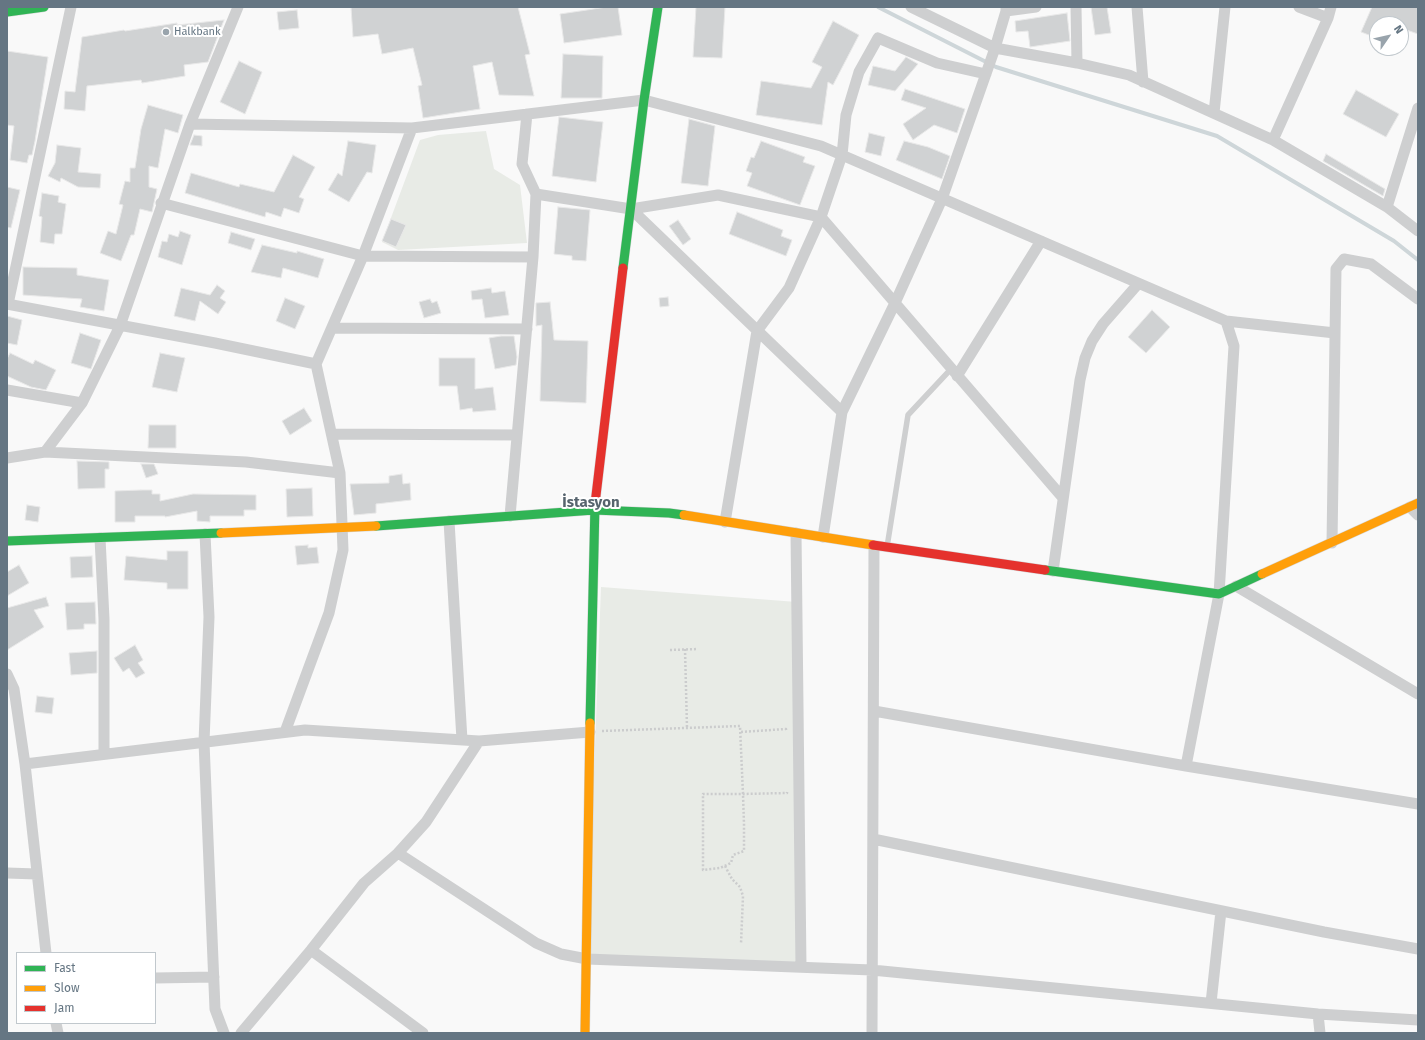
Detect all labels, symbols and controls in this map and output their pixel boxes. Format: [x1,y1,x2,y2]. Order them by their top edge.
north arrow [1369,16,1409,56]
text: N [1391,23,1406,36]
place label: Halkbank [174,25,221,39]
marker: Halkbank [161,27,171,37]
district label: İstasyon [562,494,620,512]
legend [16,952,156,1024]
text: Fast [54,961,76,975]
text: Slow [54,981,80,995]
text: Jam [54,1001,74,1015]

